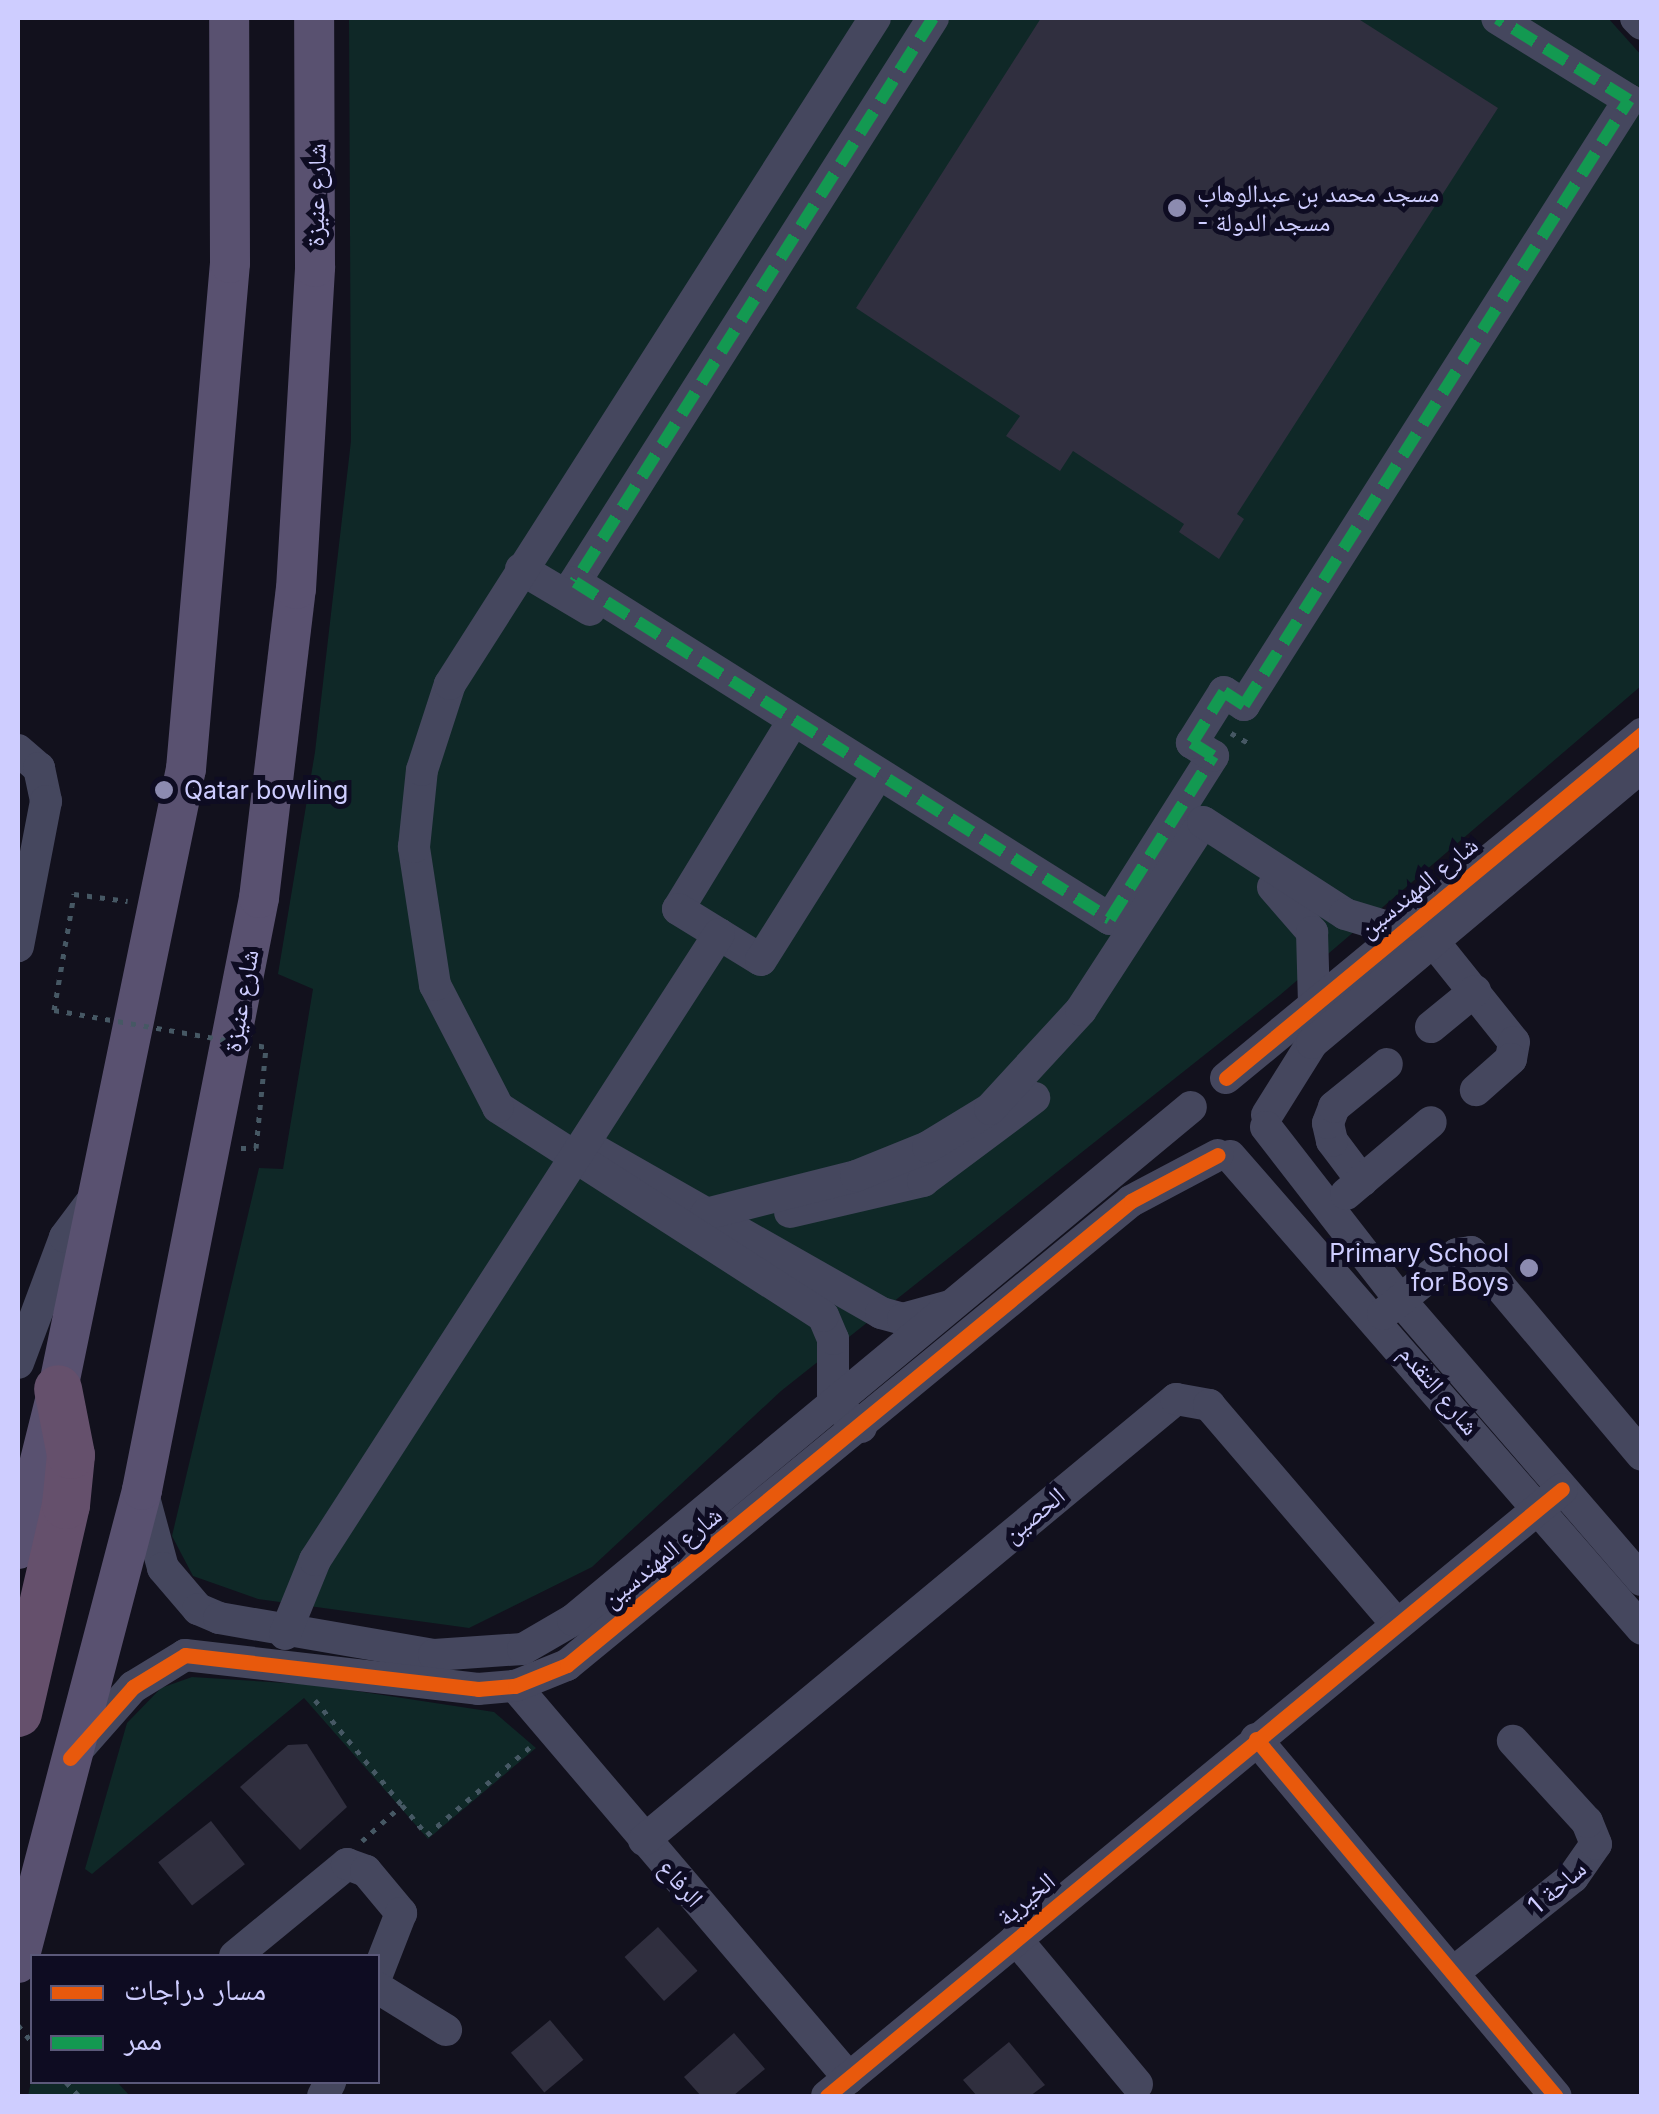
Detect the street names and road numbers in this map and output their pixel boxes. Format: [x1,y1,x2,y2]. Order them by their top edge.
street label: شارع عنيزة [300,143,332,247]
street label: شارع المهندسين [1352,830,1484,944]
street label: شارع عنيزة [217,947,265,1055]
street label: شارع التقدم [1393,1339,1485,1441]
street label: الحصين [997,1481,1071,1549]
street label: شارع المهندسين [596,1500,728,1614]
street label: الرفاع [652,1853,710,1913]
street label: ساحة 1 [1522,1854,1592,1920]
street label: الخيرية [991,1866,1061,1932]

